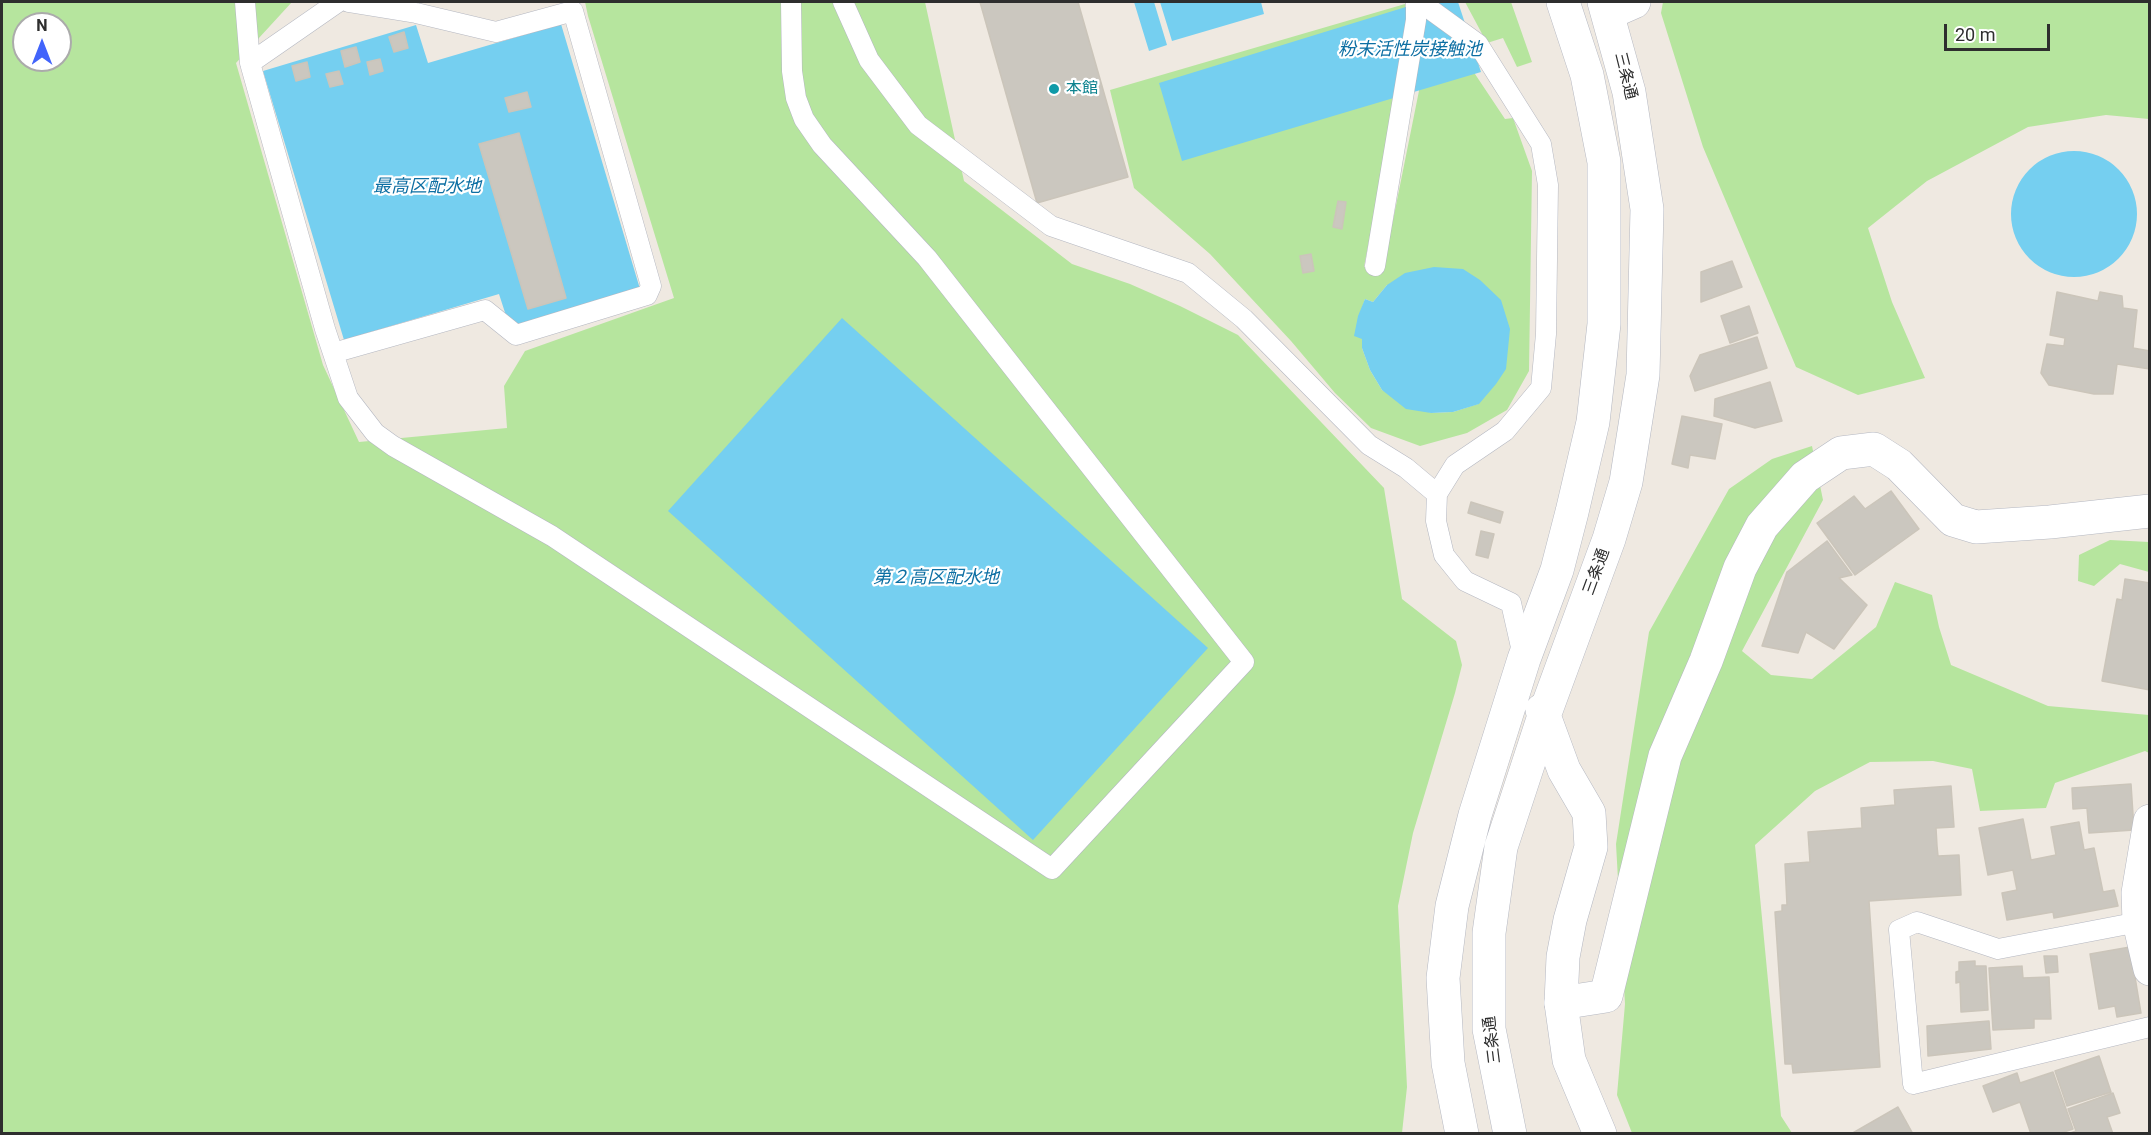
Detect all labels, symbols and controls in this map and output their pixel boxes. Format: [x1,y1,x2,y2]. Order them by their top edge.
north arrow [12,12,72,72]
scale bar [1947,12,2054,50]
text: N [36,16,48,35]
text: 20 m [1955,24,1995,45]
water label: 粉末活性炭接触池 [1338,39,1482,61]
street label: 三条通 [1610,50,1640,102]
place label: 本館 [1066,79,1098,99]
marker: 本館 [1047,82,1061,96]
water label: 最高区配水地 [373,176,481,198]
street label: 三条通 [1580,546,1614,598]
water label: 第２高区配水地 [873,567,999,589]
street label: 三条通 [1481,1015,1505,1065]

